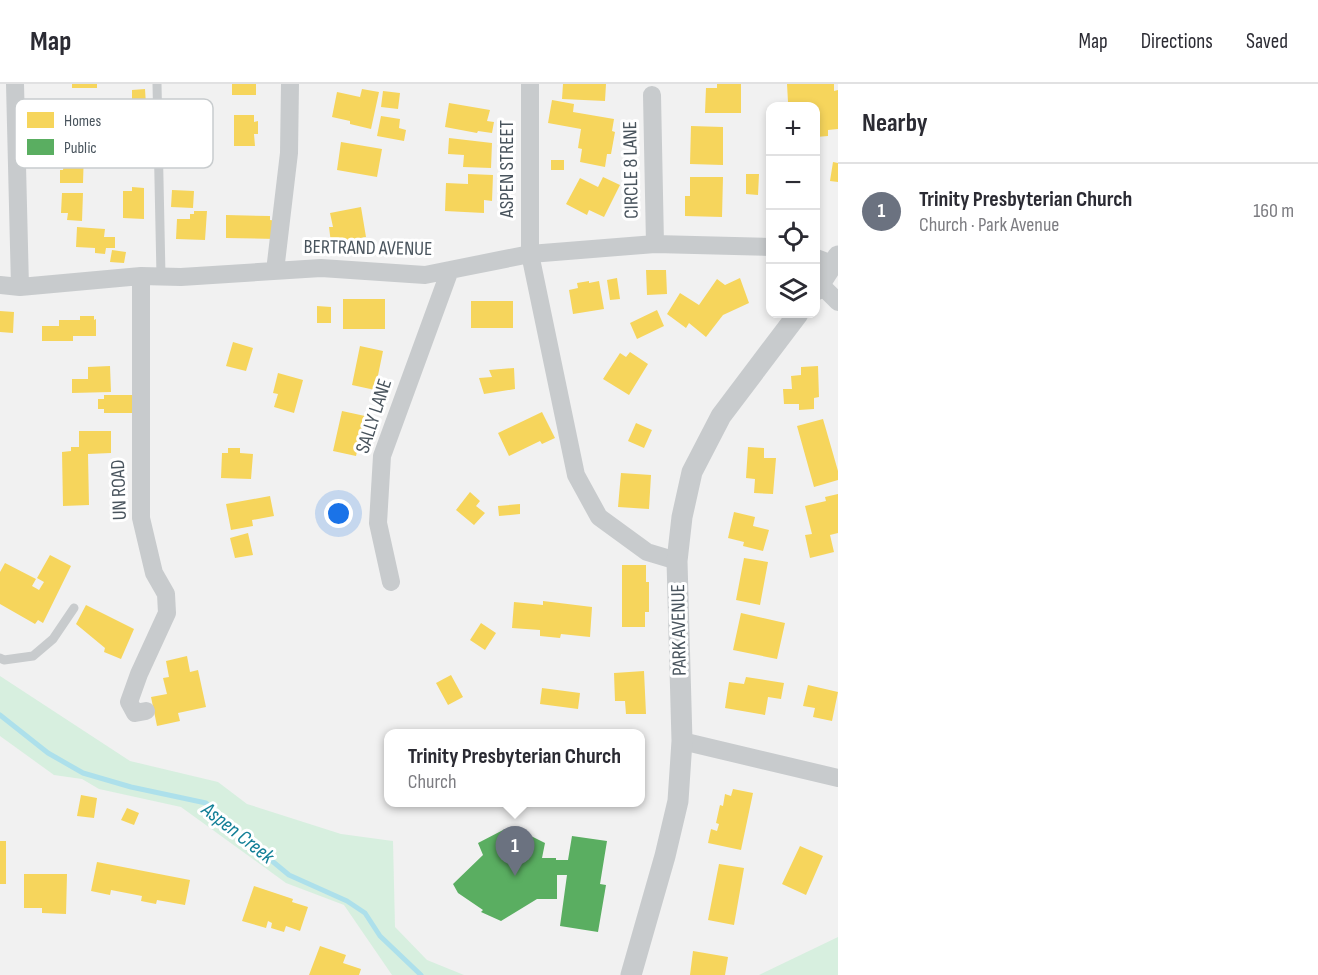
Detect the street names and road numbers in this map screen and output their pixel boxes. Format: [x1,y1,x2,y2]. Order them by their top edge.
street label: ASPEN STREET [495,120,519,219]
street label: CIRCLE 8 LANE [618,121,644,219]
street label: BERTRAND AVENUE [303,235,433,261]
street label: SALLY LANE [351,376,397,456]
street label: UN ROAD [106,459,132,521]
street label: PARK AVENUE [666,584,692,676]

